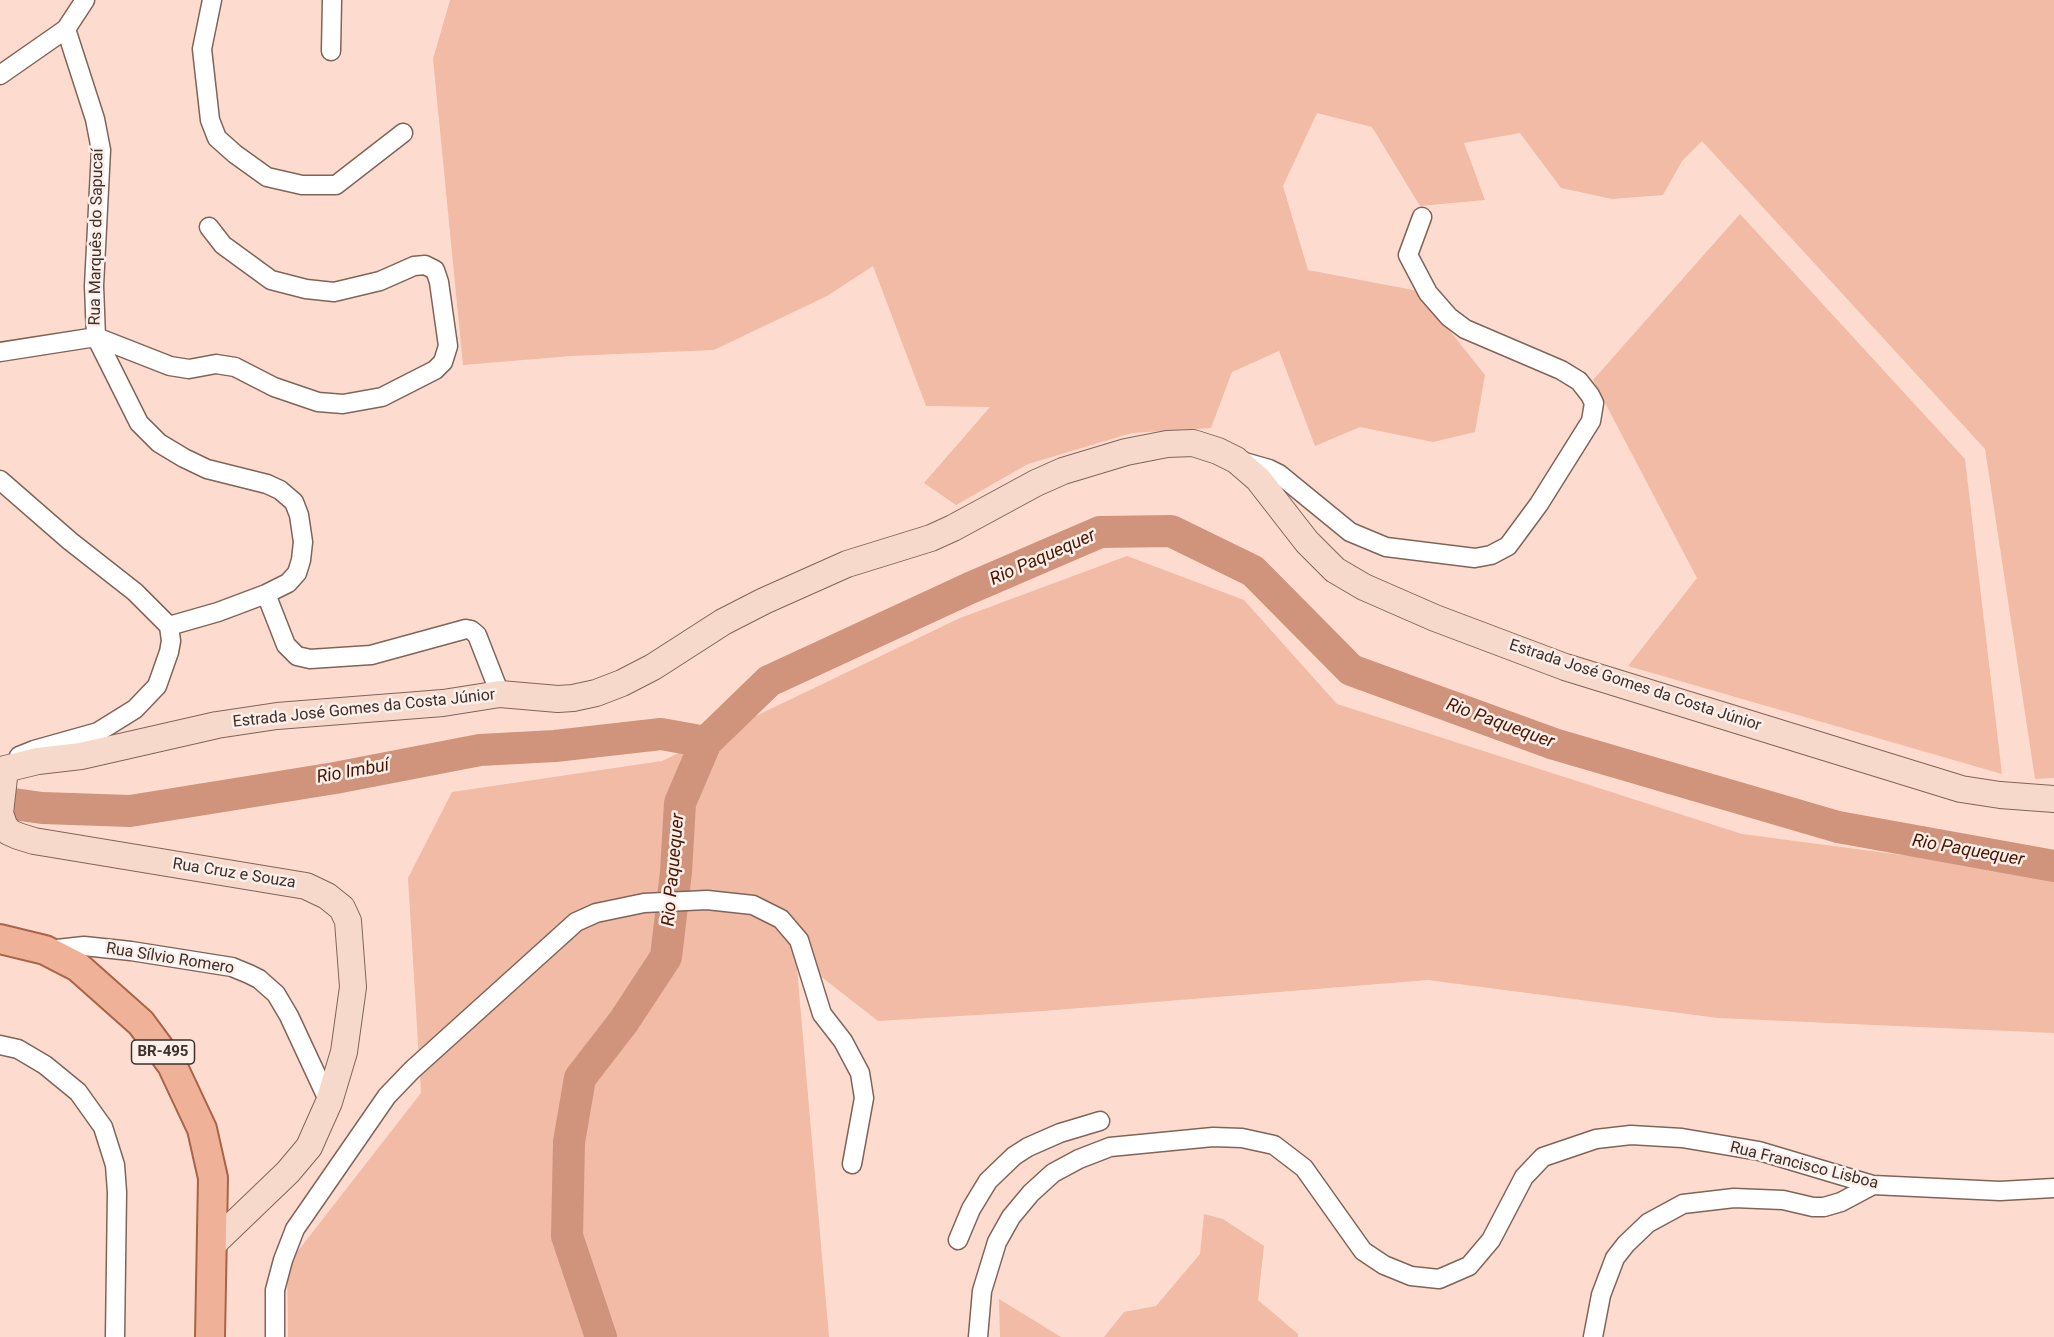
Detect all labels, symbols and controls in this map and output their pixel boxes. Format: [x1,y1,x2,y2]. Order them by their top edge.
street label: Rua Marquês do Sapucaí [86,148,108,326]
water label: Rio Paquequer [987,525,1099,591]
street label: Estrada José Gomes da Costa Júnior [1507,636,1763,736]
street label: Estrada José Gomes da Costa Júnior [232,686,496,732]
water label: Rio Paquequer [1443,694,1557,754]
water label: Rio Imbuí [315,755,391,789]
water label: Rio Paquequer [658,813,690,927]
water label: Rio Paquequer [1910,831,2026,871]
street label: Rua Cruz e Souza [171,855,297,893]
street label: Rua Sílvio Romero [105,939,235,979]
road number: BR-495 [132,1040,195,1064]
street label: Rua Francisco Lisboa [1728,1138,1880,1194]

